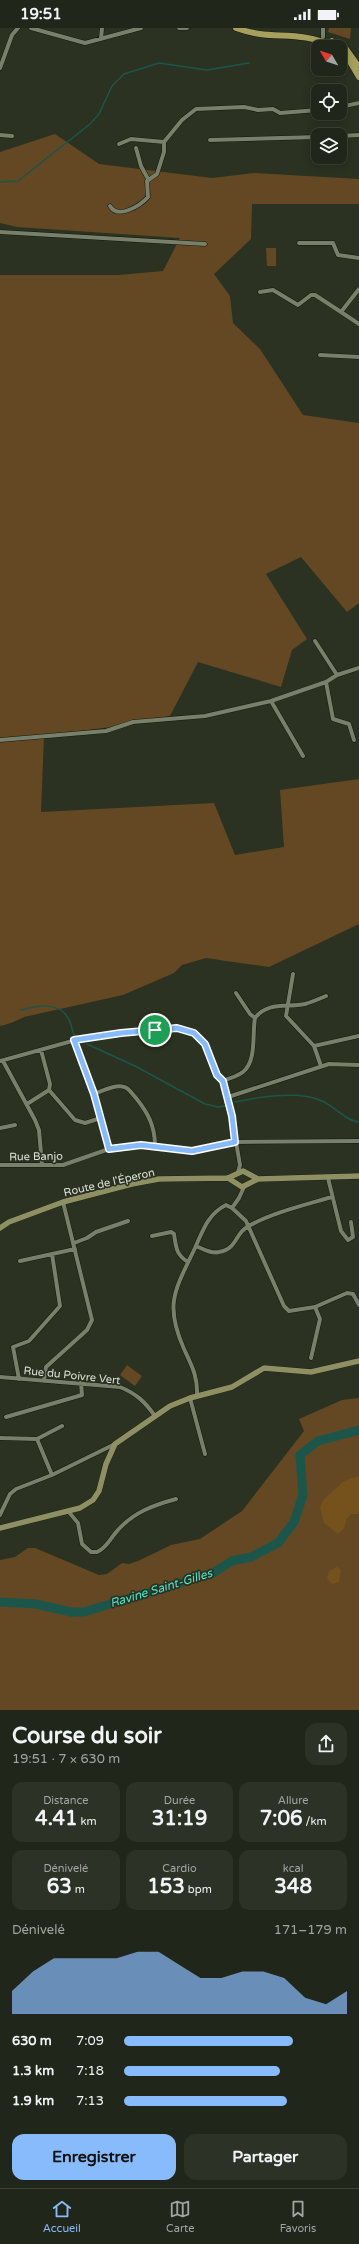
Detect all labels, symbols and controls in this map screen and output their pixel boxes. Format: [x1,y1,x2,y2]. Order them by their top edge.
text: 19:51 [20,5,62,23]
north arrow [311,40,347,76]
map controls [311,40,347,164]
button: locate [311,84,347,120]
button: layers [311,128,347,164]
pin [138,1013,172,1047]
icon: arrive [144,1019,166,1041]
street label: Rue Banjo [9,1150,63,1163]
street label: Route de l'Éperon [62,1165,156,1199]
street label: Rue du Poivre Vert [23,1364,121,1387]
water label: Ravine Saint-Gilles [108,1565,215,1610]
text: Course du soir [12,1723,162,1749]
button: share [305,1723,347,1765]
text: 19:51 · 7 × 630 m [12,1751,120,1767]
text: Distance [43,1794,88,1807]
text: Durée [164,1794,195,1807]
text: Allure [278,1794,308,1807]
text: 4.41 [35,1807,78,1831]
text: 31:19 [152,1807,207,1831]
text: 7:06 [260,1807,303,1831]
text: km [78,1815,97,1828]
text: /km [303,1815,327,1828]
text: Dénivelé [43,1862,88,1875]
text: Cardio [162,1862,197,1875]
text: kcal [283,1862,304,1875]
text: 63 [47,1875,72,1899]
text: 153 [147,1875,185,1899]
text: 348 [274,1875,312,1899]
text: m [72,1883,85,1896]
text: bpm [185,1883,212,1896]
text: Dénivelé [12,1922,65,1938]
text: 171–179 m [274,1922,347,1938]
text: 630 m [12,2033,52,2049]
text: 7:09 [76,2033,104,2049]
text: 1.3 km [12,2063,54,2079]
text: 7:18 [76,2063,104,2079]
text: 1.9 km [12,2093,54,2109]
text: 7:13 [76,2093,104,2109]
button: Enregistrer [12,2134,176,2180]
button: Partager [184,2134,347,2180]
tab: Accueil [43,2198,81,2235]
tab: Carte [166,2198,194,2235]
tab: Favoris [280,2198,316,2235]

